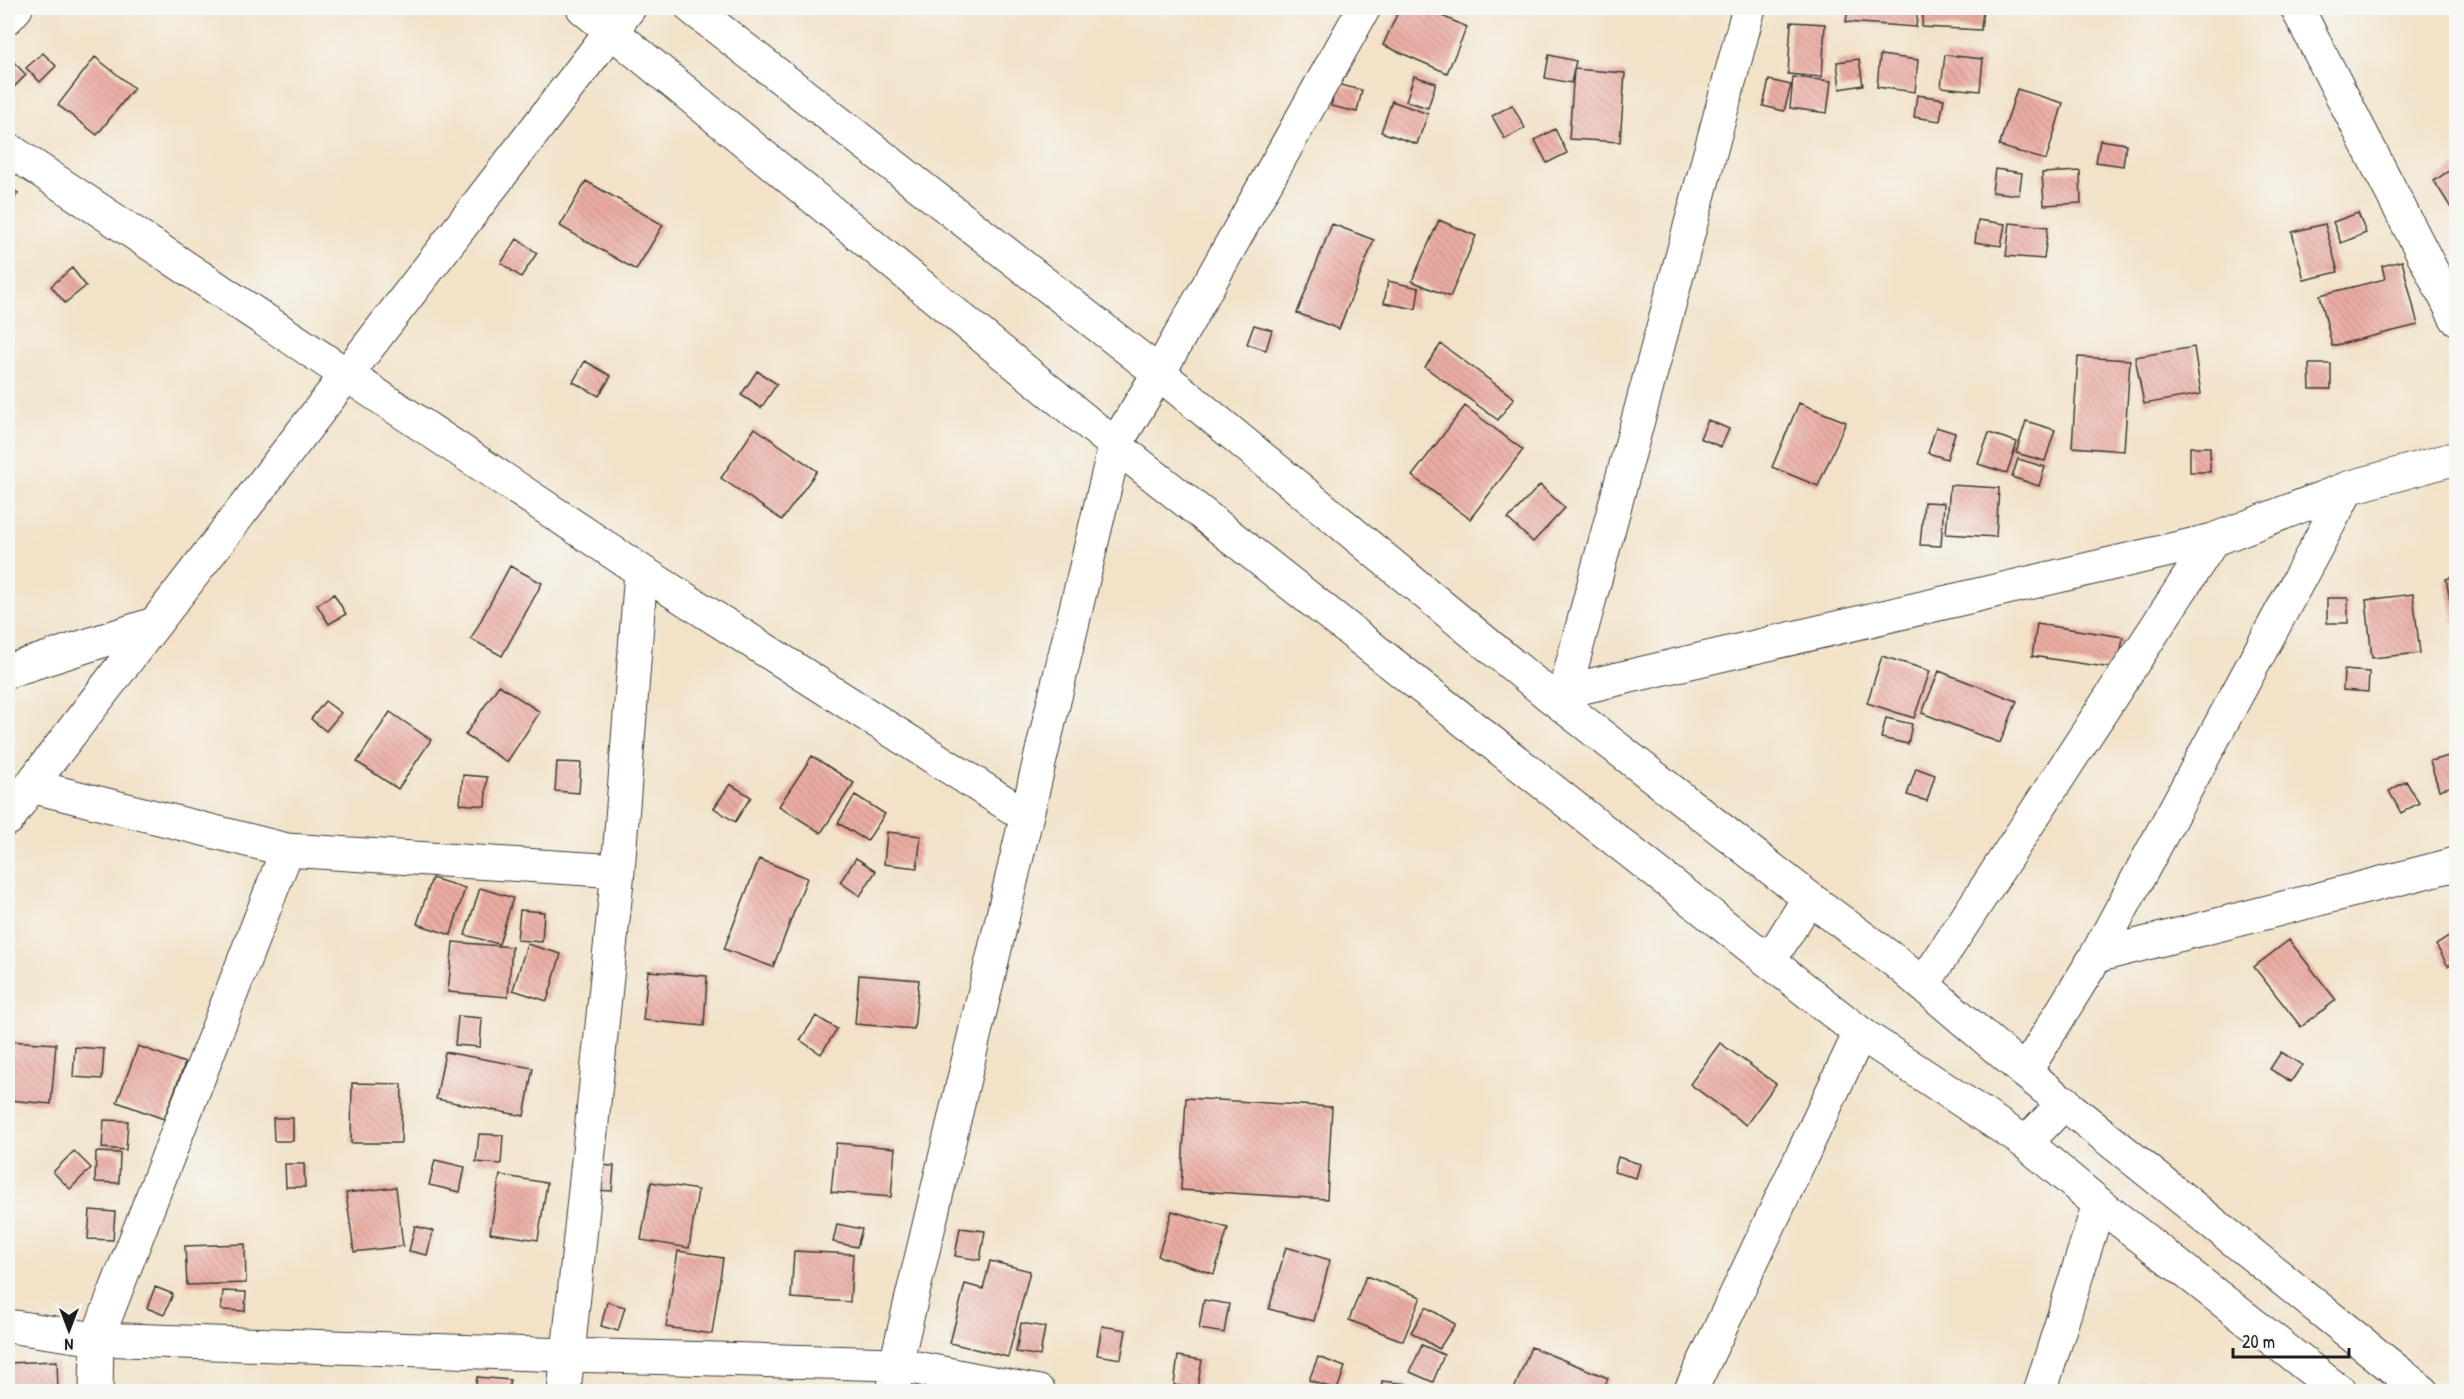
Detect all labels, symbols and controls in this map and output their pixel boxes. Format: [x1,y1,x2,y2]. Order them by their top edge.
north arrow [39,1300,99,1360]
scale bar [2233,1321,2348,1359]
text: 20 m [2242,1329,2275,1354]
text: N [64,1334,73,1356]

